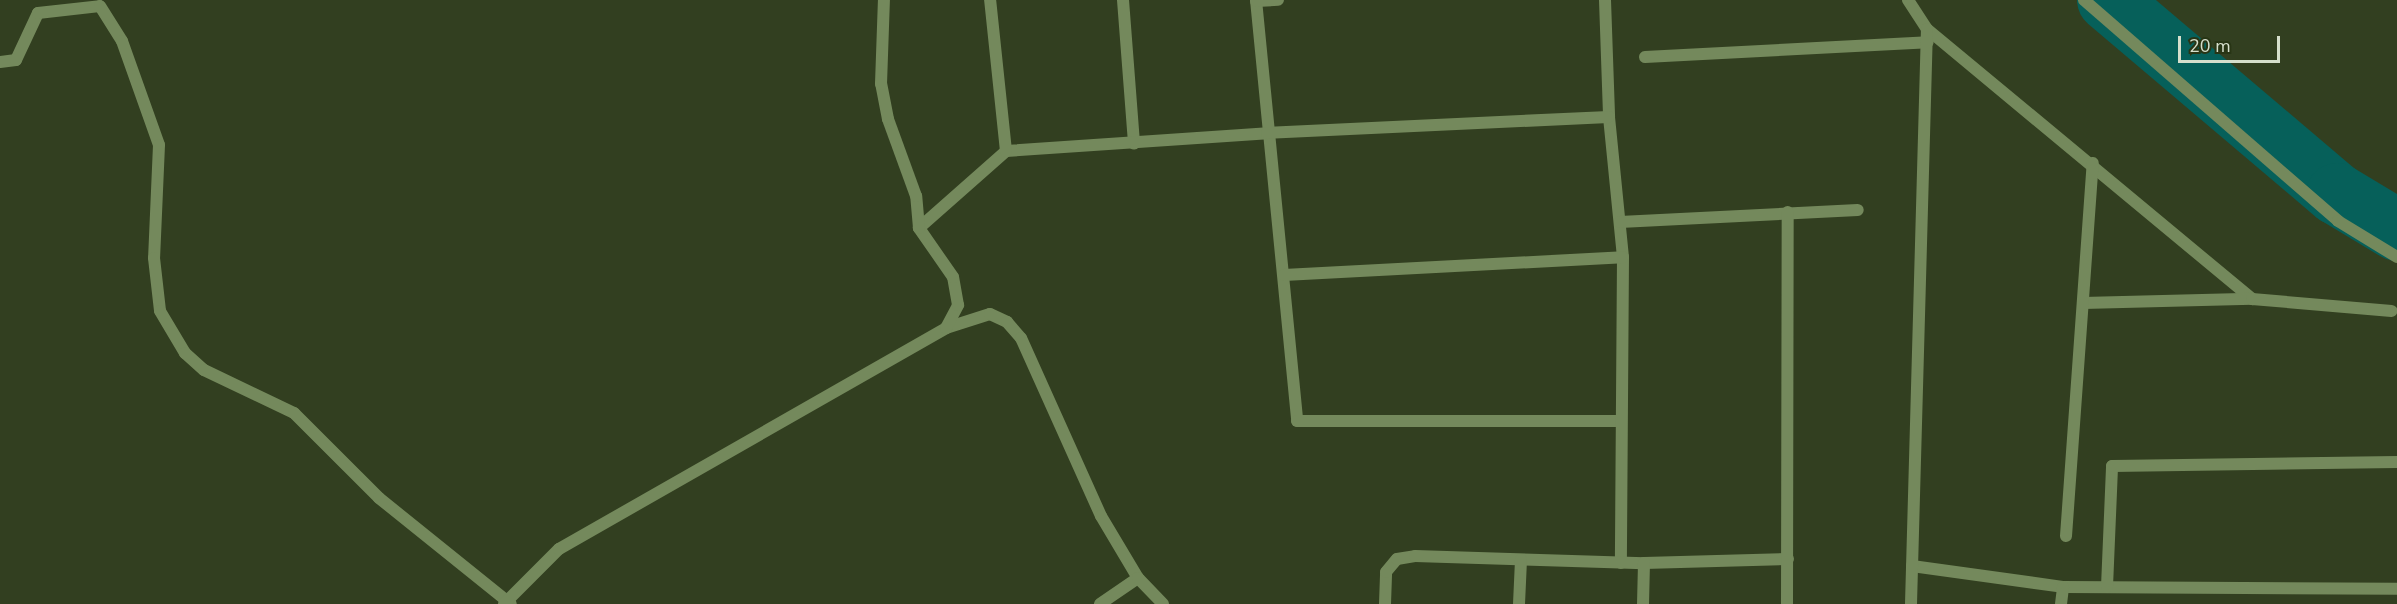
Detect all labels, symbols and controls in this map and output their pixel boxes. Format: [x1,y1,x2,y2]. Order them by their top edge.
scale bar [2181,24,2283,62]
text: 20 m [2189,34,2231,58]

